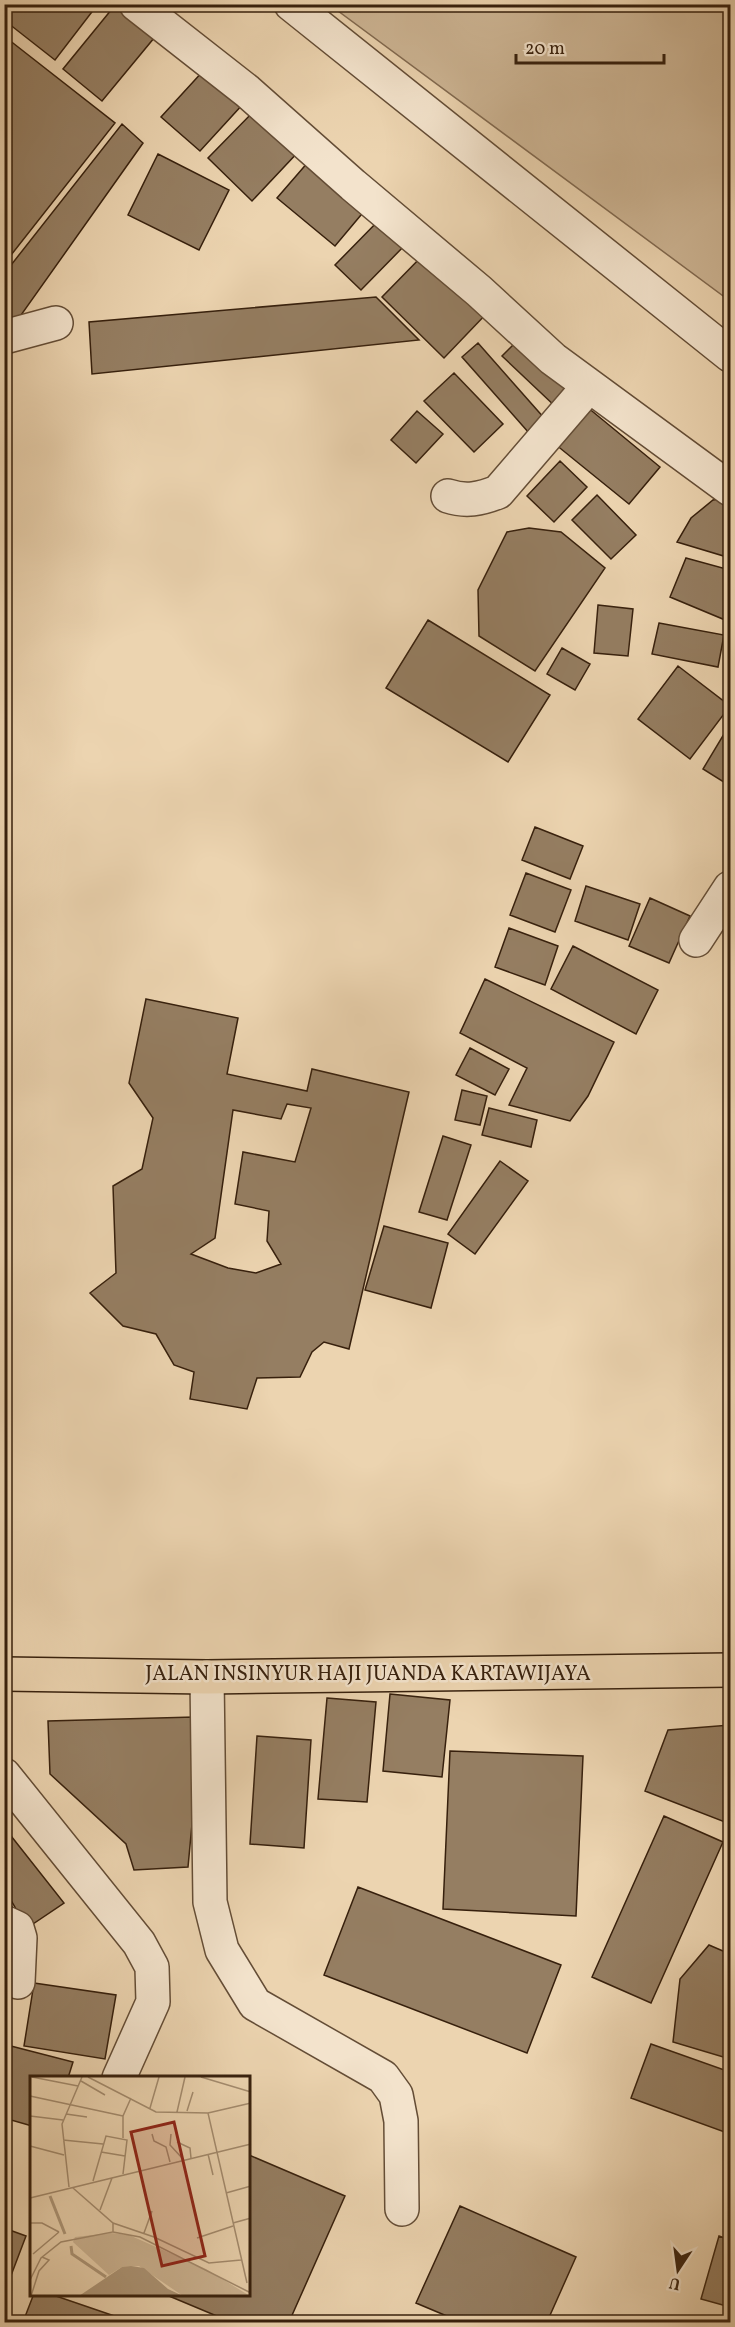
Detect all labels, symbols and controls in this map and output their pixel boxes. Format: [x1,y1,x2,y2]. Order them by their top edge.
scale bar [516,27,664,65]
text: 20 m [525,37,565,62]
street label: JALAN INSINYUR HAJI JUANDA KARTAWIJAYA [145,1660,591,1689]
inset map [30,2076,250,2297]
north arrow [648,2240,708,2300]
text: U [667,2271,683,2295]

